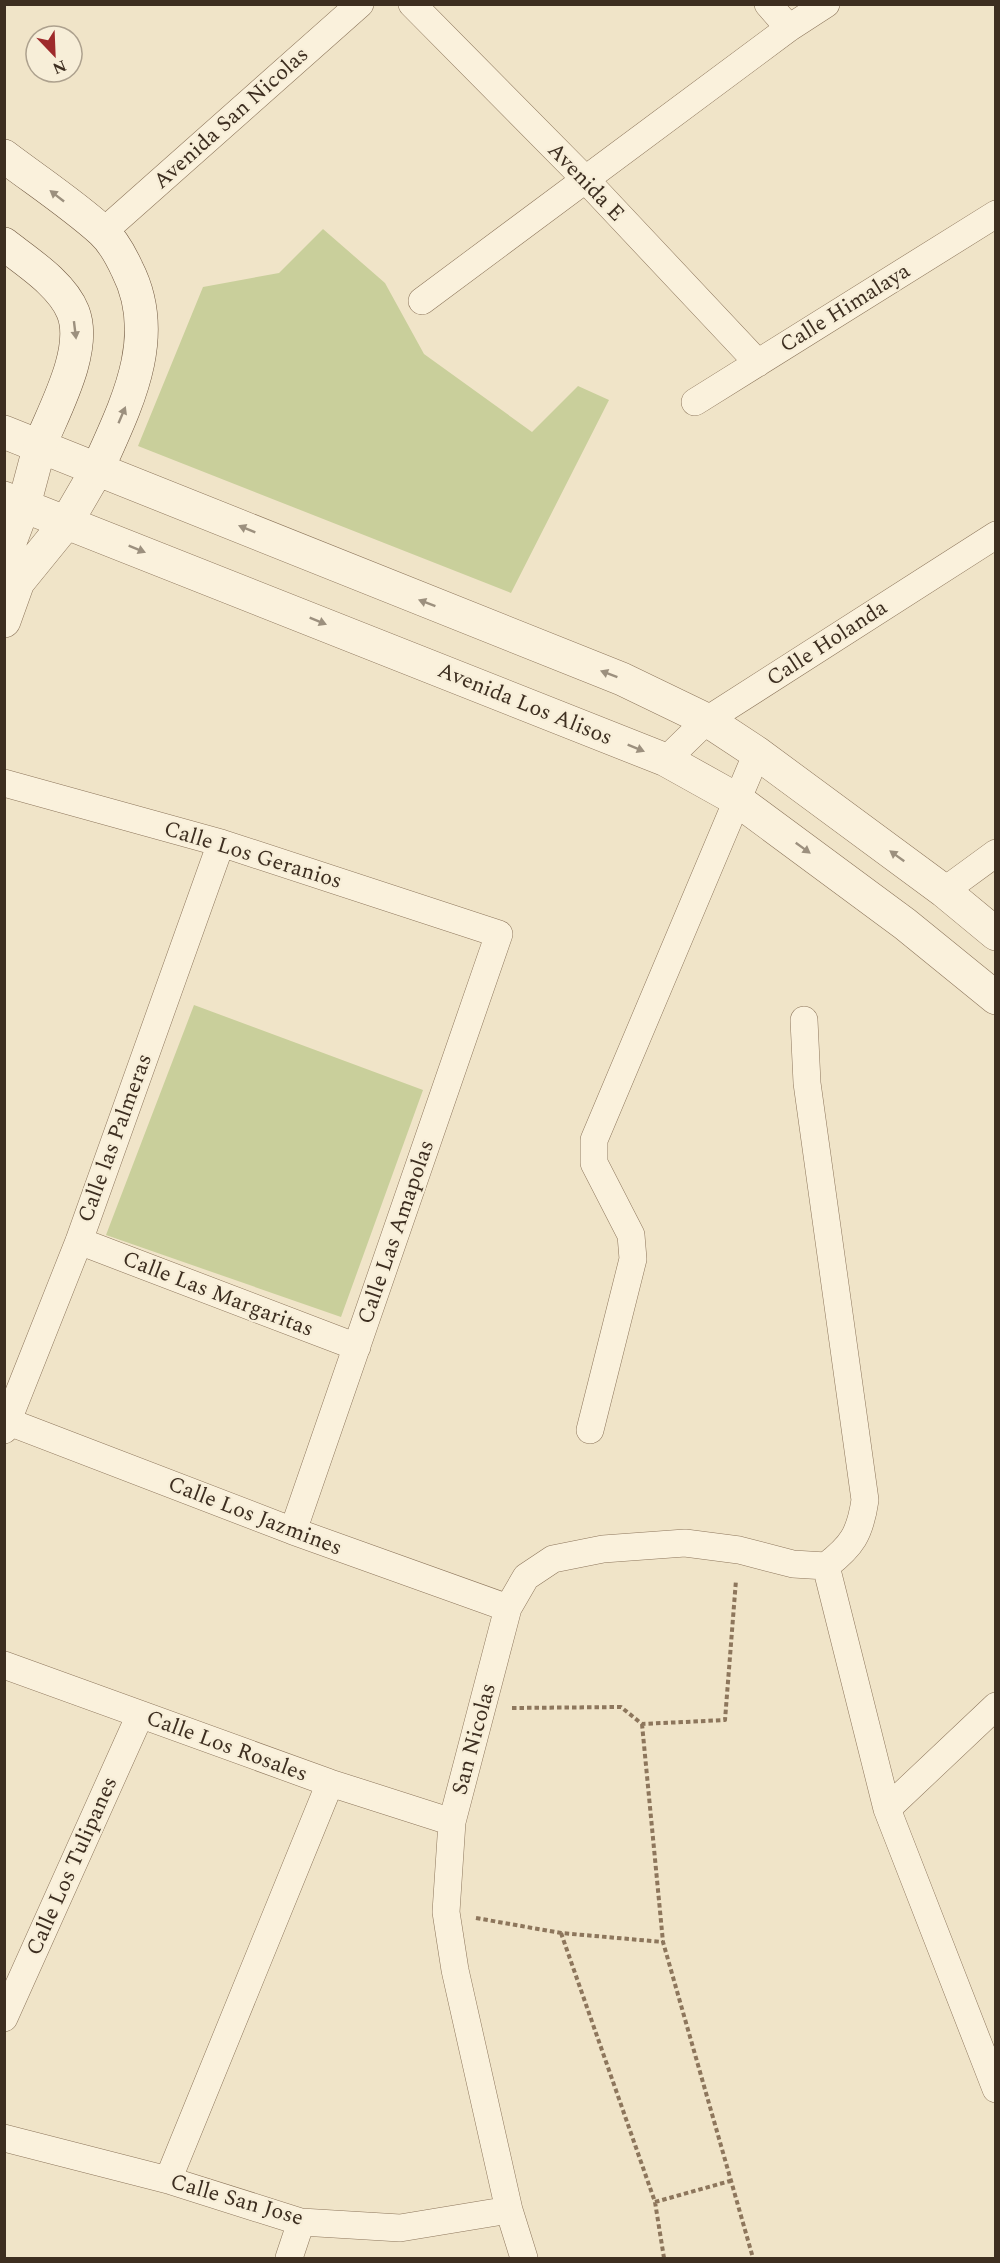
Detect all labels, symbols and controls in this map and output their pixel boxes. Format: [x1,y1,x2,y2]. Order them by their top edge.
north arrow [24,24,84,84]
street label: Avenida San Nicolas [146,39,316,197]
text: N [49,53,70,80]
street label: Avenida E [540,135,632,229]
one-way arrow [49,190,65,203]
street label: Calle Himalaya [773,255,917,361]
one-way arrow [70,321,80,340]
one-way arrow [117,405,127,423]
one-way arrow [238,524,256,533]
one-way arrow [129,544,147,554]
street label: Calle Holanda [760,591,894,695]
one-way arrow [418,598,436,608]
one-way arrow [310,617,328,627]
street label: Avenida Los Alisos [432,654,618,754]
one-way arrow [600,669,618,678]
one-way arrow [627,744,645,753]
street label: Calle Los Geranios [160,812,346,898]
one-way arrow [794,842,810,854]
one-way arrow [889,851,904,863]
street label: Calle las Palmeras [69,1049,161,1227]
street label: Calle Las Amapolas [349,1136,443,1328]
street label: Calle Las Margaritas [118,1242,318,1346]
street label: Calle Los Jazmines [163,1468,347,1564]
street label: San Nicolas [443,1679,505,1799]
street label: Calle Los Rosales [142,1701,312,1791]
street label: Calle Los Tulipanes [18,1771,126,1961]
street label: Calle San Jose [167,2165,307,2235]

